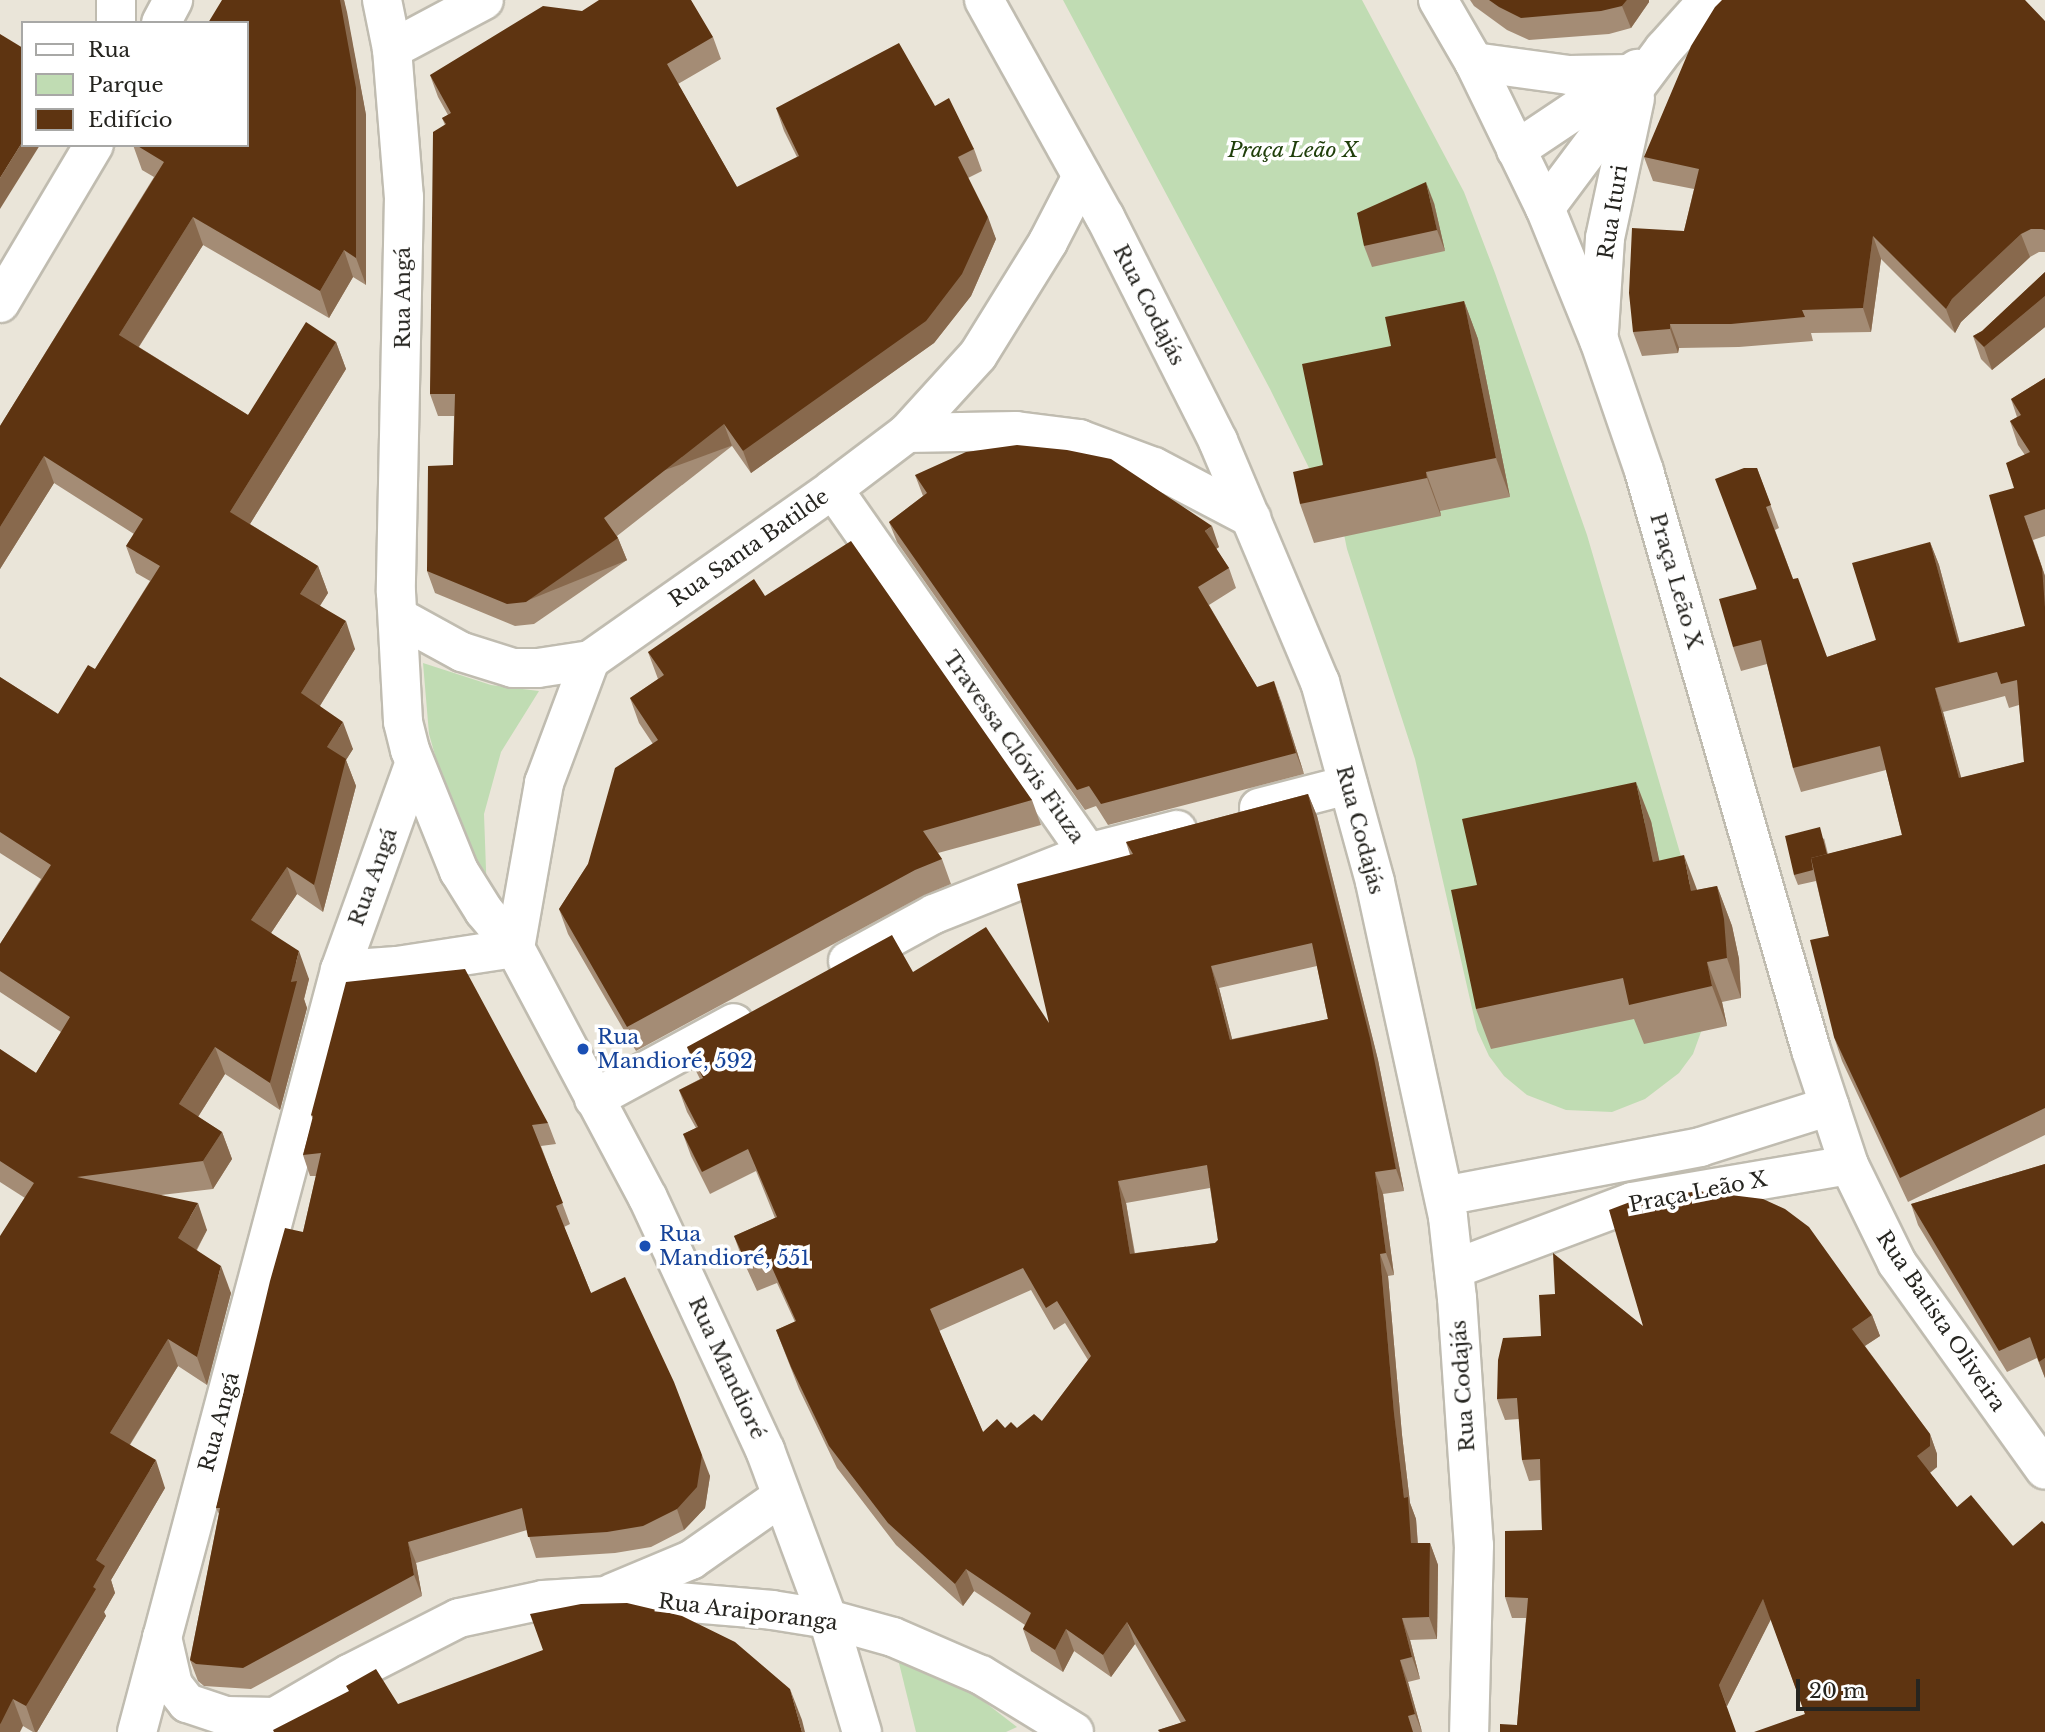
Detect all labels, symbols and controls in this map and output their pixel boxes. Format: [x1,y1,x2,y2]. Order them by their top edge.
legend [21,21,248,147]
text: Rua [88,37,130,63]
text: Parque [88,72,163,98]
text: Edifício [88,107,173,133]
park label: Praça Leão X [1227,137,1359,163]
street label: Rua Ituri [1593,163,1633,261]
street label: Rua Codajás [1108,240,1190,370]
street label: Rua Angá [390,246,416,350]
street label: Rua Santa Batilde [664,483,834,613]
street label: Praça Leão X [1644,510,1708,652]
street label: Travessa Clóvis Fiuza [938,646,1090,848]
street label: Rua Codajás [1331,763,1389,897]
street label: Rua Angá [344,824,402,930]
place label: Rua Mandioré, 592 [597,1024,753,1074]
marker: Rua Mandioré, 592 [575,1041,591,1057]
street label: Praça Leão X [1626,1166,1770,1218]
place label: Rua Mandioré, 551 [659,1221,810,1271]
street label: Rua Batista Oliveira [1871,1226,2011,1416]
marker: Rua Mandioré, 551 [637,1238,653,1254]
street label: Rua Mandioré [683,1293,771,1443]
street label: Rua Codajás [1446,1319,1480,1453]
street label: Rua Angá [193,1369,245,1475]
street label: Rua Araiporanga [656,1588,840,1636]
scale bar [1800,1666,1924,1710]
text: 20 m [1809,1678,1866,1704]

